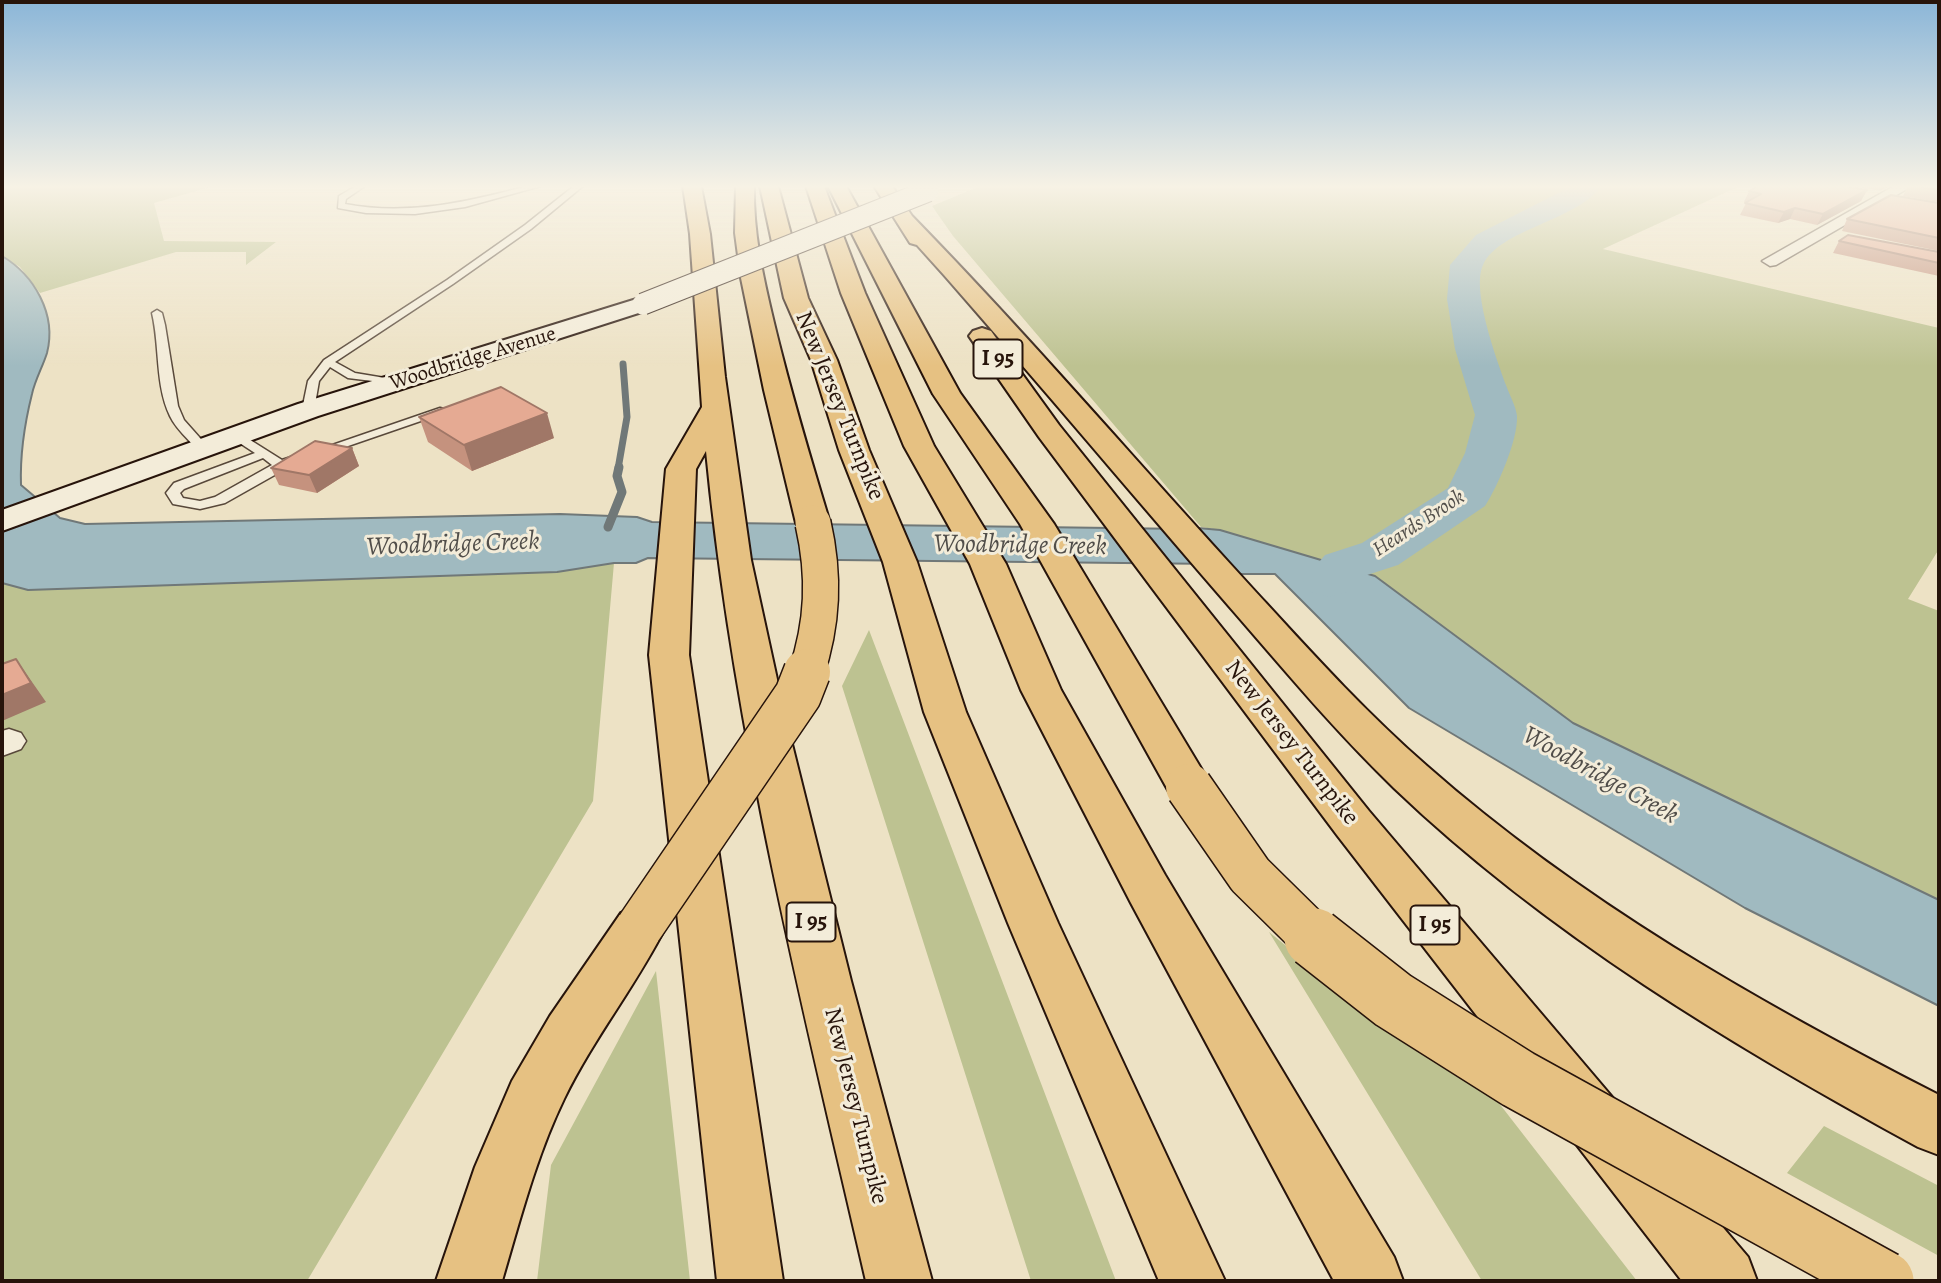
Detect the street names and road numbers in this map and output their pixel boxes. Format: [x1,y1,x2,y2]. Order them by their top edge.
street label: New Jersey Turnpike [788,307,890,505]
street label: Woodbridge Avenue [387,322,559,396]
road number: I 95 [974,340,1023,378]
street label: New Jersey Turnpike [1218,655,1364,831]
road number: I 95 [786,903,836,942]
road number: I 95 [1410,906,1460,944]
street label: New Jersey Turnpike [817,1005,893,1207]

